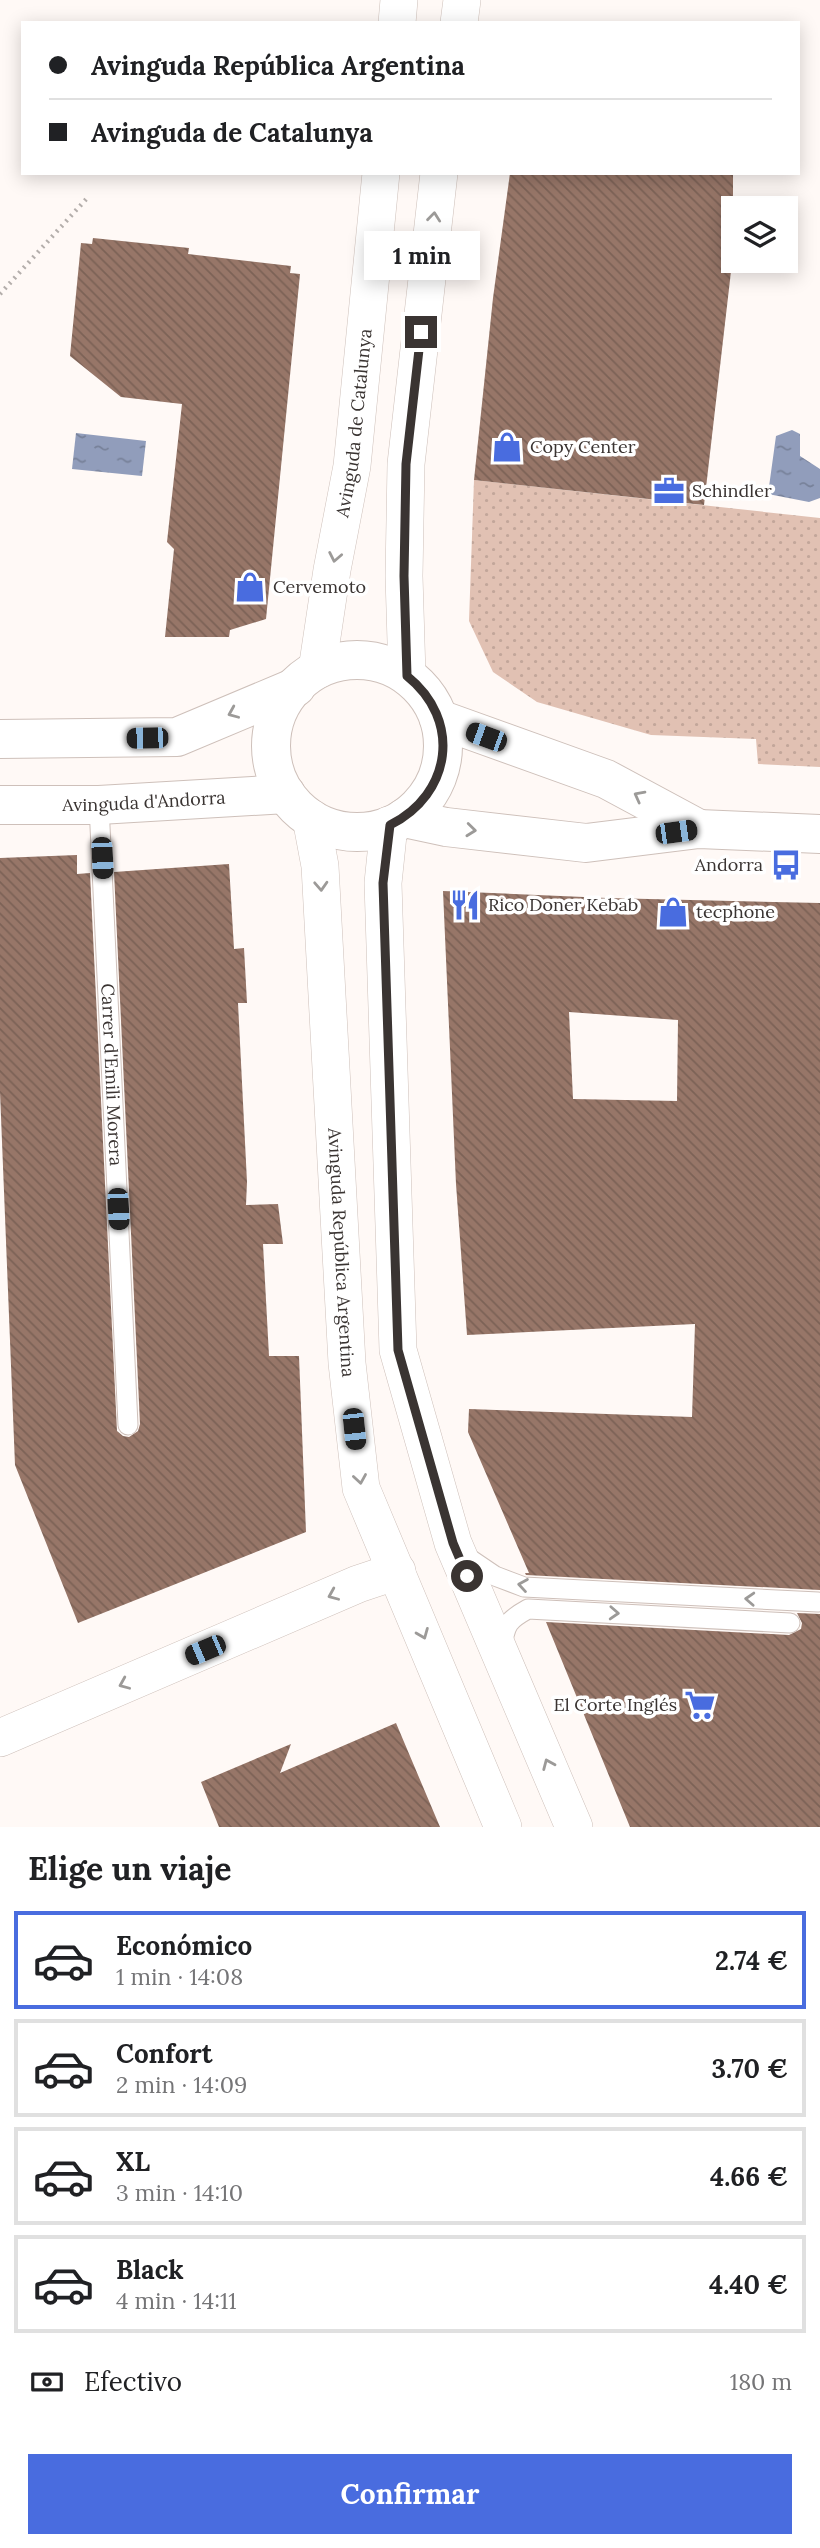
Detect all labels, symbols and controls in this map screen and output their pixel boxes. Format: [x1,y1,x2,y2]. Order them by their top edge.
text: Avinguda República Argentina [91,49,465,82]
text: Avinguda de Catalunya [91,116,373,149]
map controls [721,196,798,273]
button: layers [721,196,798,273]
one-way arrow [427,211,442,223]
callout: 1 min [363,230,479,280]
text: 1 min [393,241,451,270]
route end [405,316,437,348]
street label: Avinguda de Catalunya [330,327,377,520]
shop icon: Copy Center [490,430,524,464]
place label: Copy Center [530,435,636,458]
office icon: Schindler [652,474,686,508]
place label: Schindler [692,479,772,502]
one-way arrow [328,551,343,563]
shop icon: Cervemoto [233,570,267,604]
place label: Cervemoto [273,575,366,598]
one-way arrow [228,705,240,719]
car [463,720,510,754]
car [126,727,169,749]
street label: Avinguda d'Andorra [61,786,226,816]
one-way arrow [634,791,646,805]
car [654,819,699,845]
one-way arrow [465,822,477,837]
car [91,836,114,880]
bus stop icon: Andorra [769,848,803,882]
place label: Andorra [694,853,763,876]
one-way arrow [314,880,329,891]
restaurant icon: Rico Doner Kebab [448,888,482,922]
place label: Rico Doner Kebab [488,893,638,916]
shop icon: tecphone [656,895,690,929]
place label: tecphone [696,900,775,923]
street label: Carrer d'Emili Morera [96,983,128,1166]
street label: Avinguda República Argentina [323,1126,361,1378]
car [107,1187,130,1231]
car [342,1407,367,1451]
one-way arrow [352,1473,367,1485]
route start [451,1560,483,1592]
one-way arrow [517,1578,529,1593]
one-way arrow [327,1587,340,1601]
one-way arrow [744,1591,755,1606]
one-way arrow [609,1606,620,1621]
one-way arrow [414,1627,428,1639]
car [182,1632,229,1668]
one-way arrow [118,1676,130,1690]
supermarket icon: El Corte Inglés [683,1688,717,1722]
place label: El Corte Inglés [554,1693,677,1716]
one-way arrow [543,1759,557,1771]
text: Elige un viaje [28,1848,232,1889]
icon: car [32,1929,95,1992]
text: Económico [116,1929,252,1962]
text: 2.74 € [715,1944,788,1977]
text: 1 min · 14:08 [116,1962,243,1991]
icon: car [32,2037,95,2100]
text: Confort [116,2037,213,2070]
text: 3.70 € [712,2052,788,2085]
text: 2 min · 14:09 [116,2070,247,2099]
icon: car [32,2145,95,2208]
text: XL [116,2145,150,2178]
text: 4.66 € [710,2160,788,2193]
text: 3 min · 14:10 [116,2178,243,2207]
icon: car [32,2253,95,2316]
text: Black [116,2253,184,2286]
text: 4.40 € [709,2268,788,2301]
text: 4 min · 14:11 [116,2286,237,2315]
icon: cash [28,2363,66,2401]
text: Efectivo [84,2365,182,2398]
text: 180 m [730,2367,792,2396]
button: Confirmar [28,2454,792,2534]

